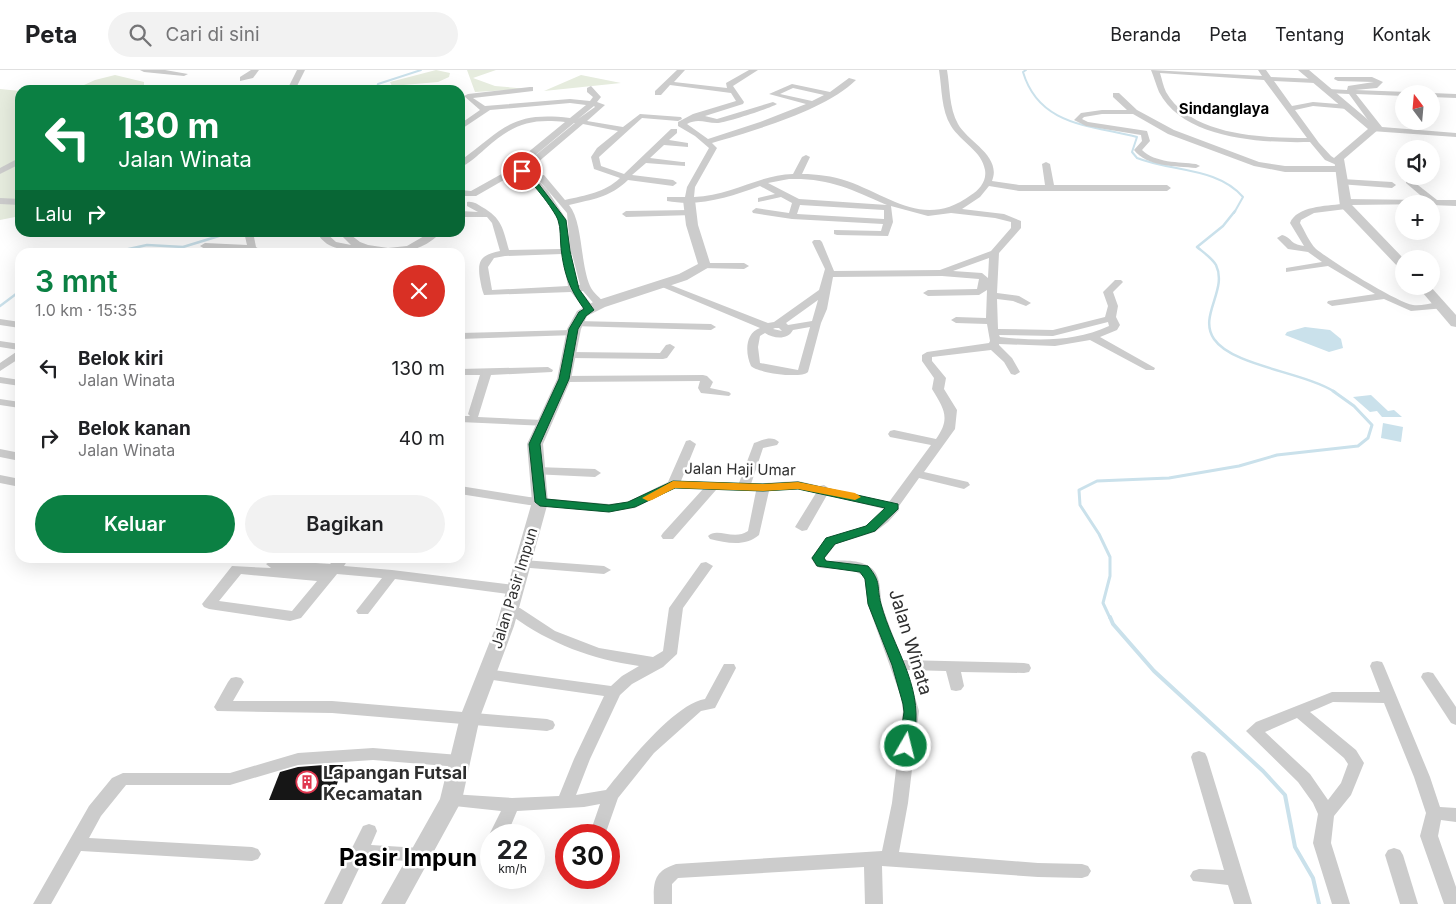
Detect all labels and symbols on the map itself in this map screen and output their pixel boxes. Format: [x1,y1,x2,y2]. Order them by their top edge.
north arrow [1395,85,1440,130]
district label: Sindanglaya [1179,99,1269,118]
pin [501,150,543,192]
street label: Jalan Haji Umar [684,459,796,479]
street label: Jalan Pasir Impun [487,525,541,651]
street label: Jalan Winata [885,587,937,697]
position arrow [879,719,931,771]
place label: Lapangan Futsal Kecamatan [323,762,467,804]
building icon: Lapangan Futsal Kecamatan [295,770,319,794]
speed limit sign: 30 [555,824,620,889]
district label: Pasir Impun [339,843,477,872]

